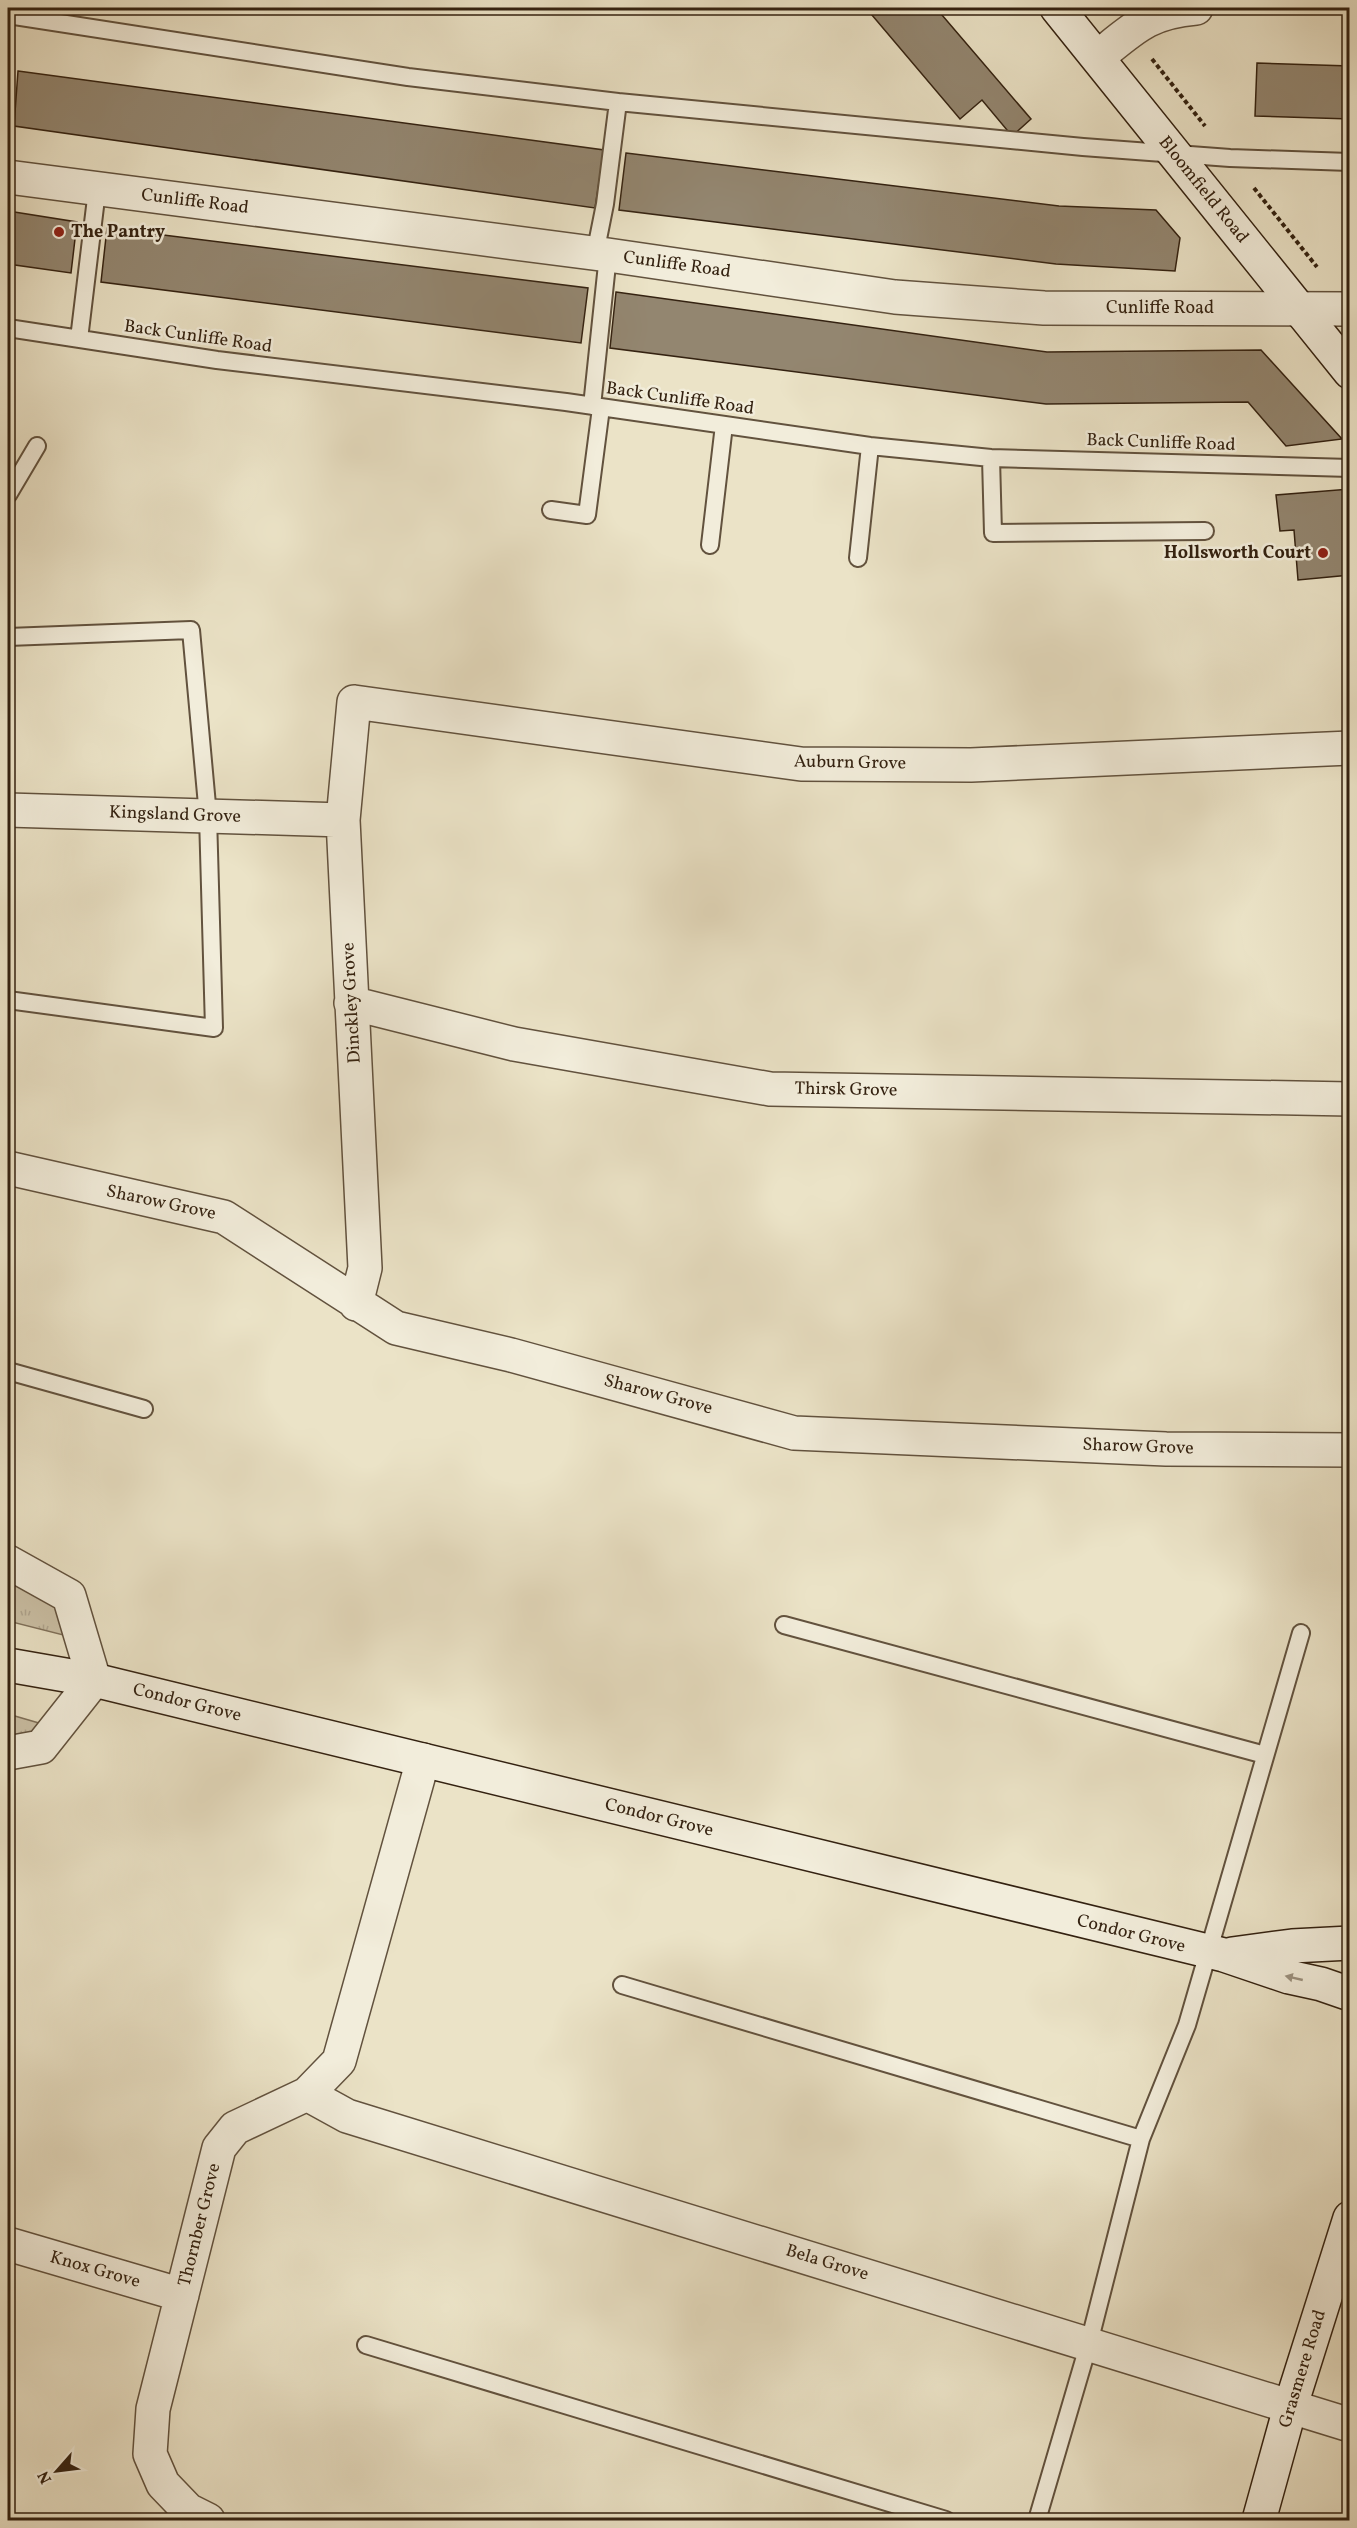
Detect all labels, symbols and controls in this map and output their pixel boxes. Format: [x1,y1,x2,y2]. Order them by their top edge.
street label: Bloomfield Road [1152,131,1254,249]
street label: Cunliffe Road [140,183,250,221]
place label: The Pantry [71,220,165,245]
marker: The Pantry [52,225,66,239]
street label: Cunliffe Road [622,245,732,285]
street label: Cunliffe Road [1106,296,1214,321]
street label: Back Cunliffe Road [122,314,274,360]
street label: Back Cunliffe Road [604,376,756,422]
street label: Back Cunliffe Road [1086,428,1236,458]
place label: Hollsworth Court [1164,541,1311,566]
marker: Hollsworth Court [1316,546,1330,560]
street label: Auburn Grove [794,750,906,776]
street label: Kingsland Grove [109,800,241,830]
street label: Dinckley Grove [336,942,368,1064]
street label: Thirsk Grove [794,1077,898,1103]
street label: Sharow Grove [104,1179,218,1227]
street label: Sharow Grove [601,1368,715,1422]
street label: Sharow Grove [1082,1433,1194,1461]
street label: Condor Grove [130,1677,244,1729]
street label: Condor Grove [602,1792,716,1844]
street label: Condor Grove [1074,1908,1188,1960]
one-way arrow [1285,1972,1303,1982]
street label: Thornber Grove [173,2161,227,2289]
street label: Bela Grove [782,2239,872,2287]
street label: Knox Grove [47,2245,143,2295]
street label: Grasmere Road [1273,2307,1333,2431]
north arrow [27,2441,87,2501]
text: N [33,2466,58,2487]

